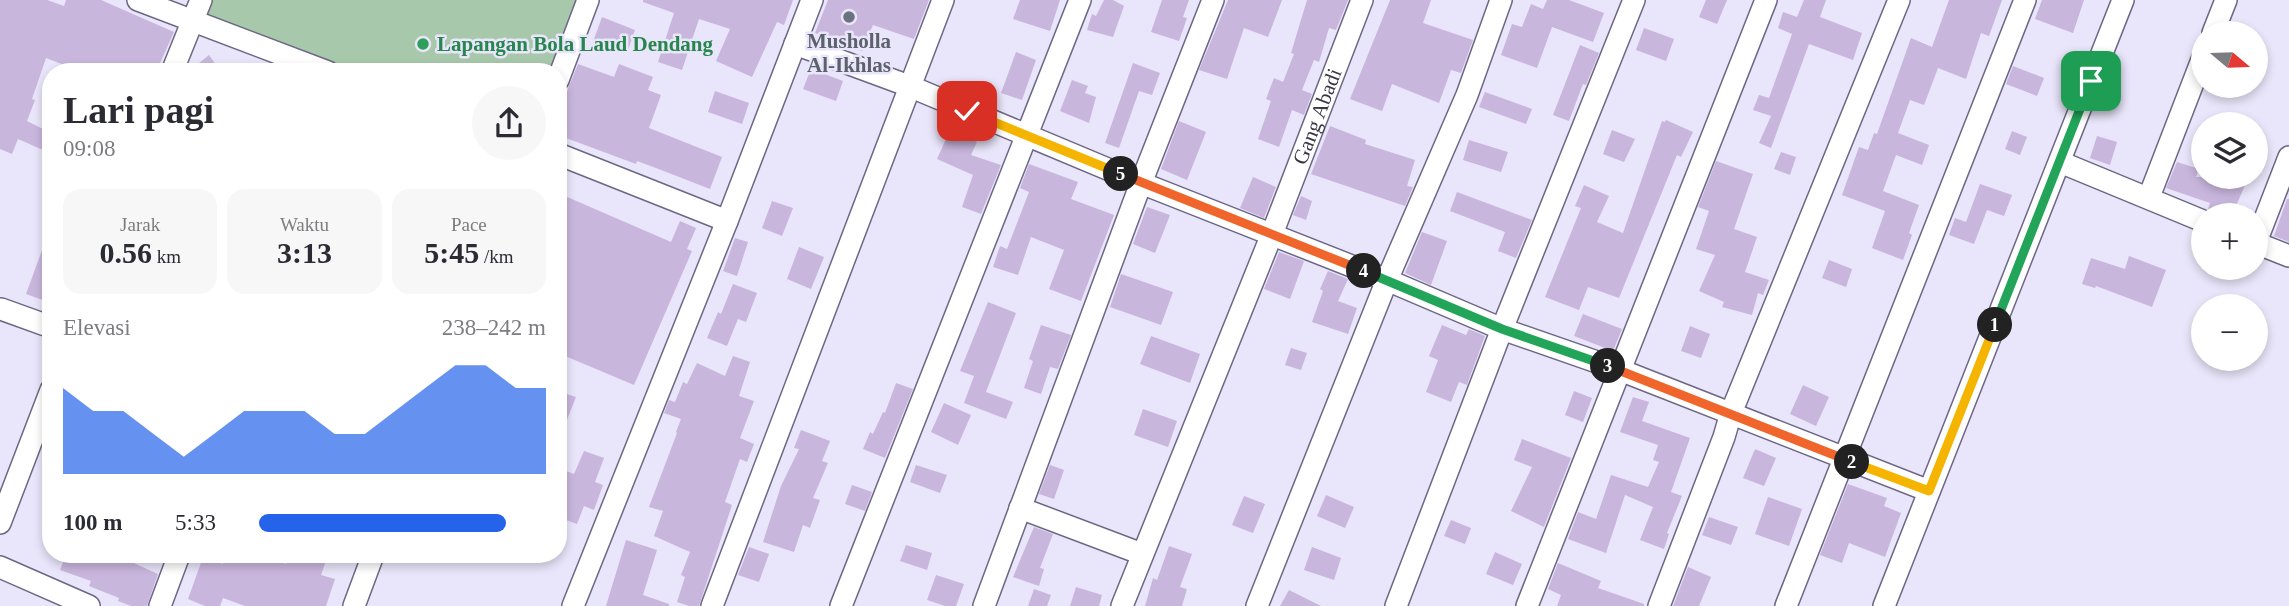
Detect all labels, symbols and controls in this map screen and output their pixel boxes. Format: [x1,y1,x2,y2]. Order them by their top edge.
marker: Musholla Al-Ikhlas [841,9,857,25]
north arrow [2191,21,2268,98]
map controls [2191,21,2268,371]
place label: Musholla Al-Ikhlas [807,29,892,77]
place label: Lapangan Bola Laud Dendang [437,32,714,56]
marker: Lapangan Bola Laud Dendang [415,36,431,52]
pin [2061,51,2121,111]
icon: arrive [2072,62,2110,100]
street label: Gang Abadi [1288,65,1347,168]
pin [937,81,997,141]
button: share [472,86,546,160]
text: Lari pagi [63,89,214,131]
icon: check [948,92,986,130]
button: layers [2191,112,2268,189]
text: 09:08 [63,136,115,161]
pin: 5 [1104,156,1138,192]
text: 5 [1116,163,1125,184]
button: + [2191,203,2268,280]
text: Jarak [120,214,160,235]
text: Waktu [280,214,329,235]
text: Pace [451,214,487,235]
text: 0.56 [99,236,152,269]
text: 3:13 [277,236,332,269]
text: 5:45 [424,236,479,269]
text: km [152,246,181,267]
text: /km [479,246,513,267]
pin: 4 [1346,254,1382,288]
text: 4 [1359,260,1368,281]
button: − [2191,294,2268,371]
pin: 1 [1978,308,2012,342]
text: 1 [1990,314,1999,335]
text: Elevasi [63,315,131,340]
text: 238–242 m [442,315,546,340]
pin: 3 [1590,348,1626,384]
text: 3 [1603,355,1612,376]
pin: 2 [1834,444,1870,480]
text: 2 [1847,451,1856,472]
text: 100 m [63,510,122,535]
text: 5:33 [175,510,216,535]

